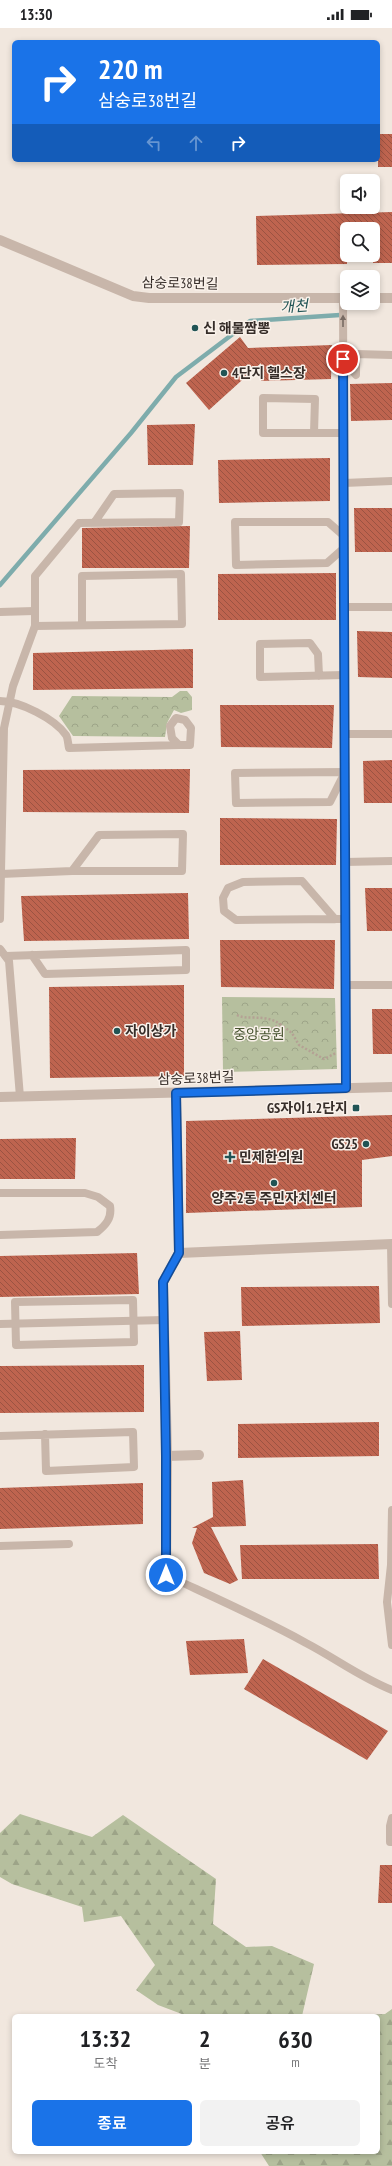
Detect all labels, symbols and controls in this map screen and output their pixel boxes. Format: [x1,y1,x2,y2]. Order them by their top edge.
text: 13:30 [20,5,52,24]
text: 220 m [98,50,162,87]
icon: right [32,56,84,108]
text: 삼숭로38번길 [98,89,197,112]
icon: left [143,132,165,154]
icon: ahead [185,132,207,154]
icon: right [227,132,249,154]
map controls [340,174,380,310]
button: sound [340,174,380,214]
button: search [340,222,380,262]
button: layers [340,270,380,310]
street label: 삼숭로38번길 [141,273,219,293]
water label: 개천 [280,295,311,316]
one-way arrow [340,314,346,327]
place label: 신 해물짬뽕 [203,319,270,337]
marker: 신 해물짬뽕 [190,323,200,333]
pin [326,342,360,376]
icon: arrive [332,348,354,370]
place label: 4단지 헬스장 [232,364,306,382]
marker: 4단지 헬스장 [219,368,229,378]
place label: 자이상가 [125,1022,177,1040]
park label: 중앙공원 [233,1025,285,1043]
marker: 자이상가 [112,1026,122,1036]
street label: 삼숭로38번길 [157,1068,235,1088]
place label: GS자이1.2단지 [267,1099,348,1117]
marker: GS자이1.2단지 [351,1103,361,1113]
place label: GS25 [331,1135,358,1153]
marker: GS25 [361,1139,371,1149]
place label: 민제한의원 [239,1148,303,1166]
marker: 민제한의원 [224,1151,236,1163]
marker: 양주2동 주민자치센터 [269,1178,279,1188]
place label: 양주2동 주민자치센터 [211,1189,337,1207]
position arrow [145,1554,187,1596]
text: 13:32 [79,2023,131,2054]
text: 2 [199,2023,210,2054]
text: 630 [278,2024,313,2055]
text: m [291,2054,300,2071]
text: 도착 [93,2055,117,2072]
text: 분 [199,2055,211,2072]
button: 종료 [32,2100,192,2146]
button: 공유 [200,2100,360,2146]

